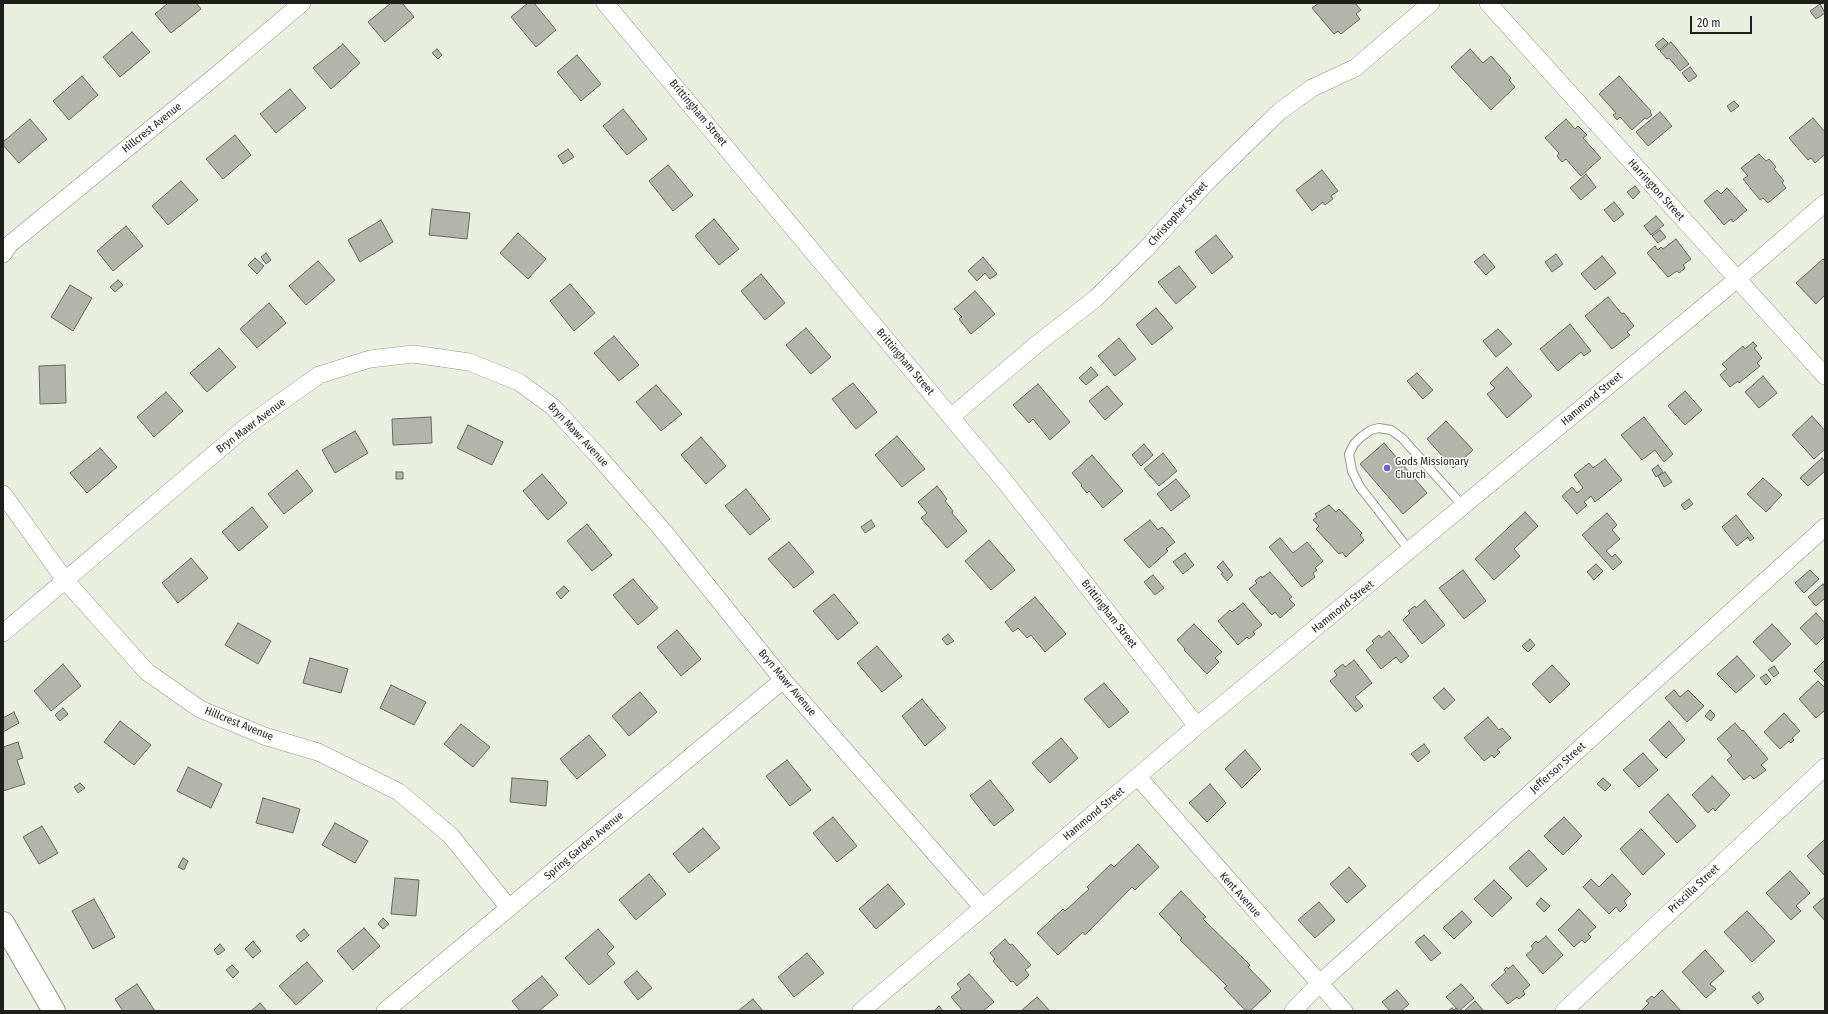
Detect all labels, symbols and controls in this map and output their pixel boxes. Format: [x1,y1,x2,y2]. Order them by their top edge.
scale bar [1692,8,1754,34]
text: 20 m [1697,16,1721,30]
street label: Brittingham Street [666,77,730,149]
street label: Hillcrest Avenue [120,100,184,156]
street label: Harrington Street [1625,157,1687,223]
street label: Christopher Street [1146,179,1210,249]
street label: Brittingham Street [873,326,937,398]
street label: Hammond Street [1559,369,1625,429]
street label: Bryn Mawr Avenue [214,396,288,456]
street label: Bryn Mawr Avenue [545,400,611,470]
place label: Gods Missionary Church [1395,455,1469,481]
marker: Gods Missionary Church [1382,463,1392,473]
street label: Brittingham Street [1078,577,1140,651]
street label: Hammond Street [1309,578,1377,636]
street label: Bryn Mawr Avenue [755,647,819,719]
street label: Hillcrest Avenue [203,704,275,744]
street label: Jefferson Street [1528,740,1588,796]
street label: Hammond Street [1061,784,1127,844]
street label: Spring Garden Avenue [542,809,626,883]
street label: Priscilla Street [1666,862,1722,916]
street label: Kent Avenue [1216,870,1264,920]

